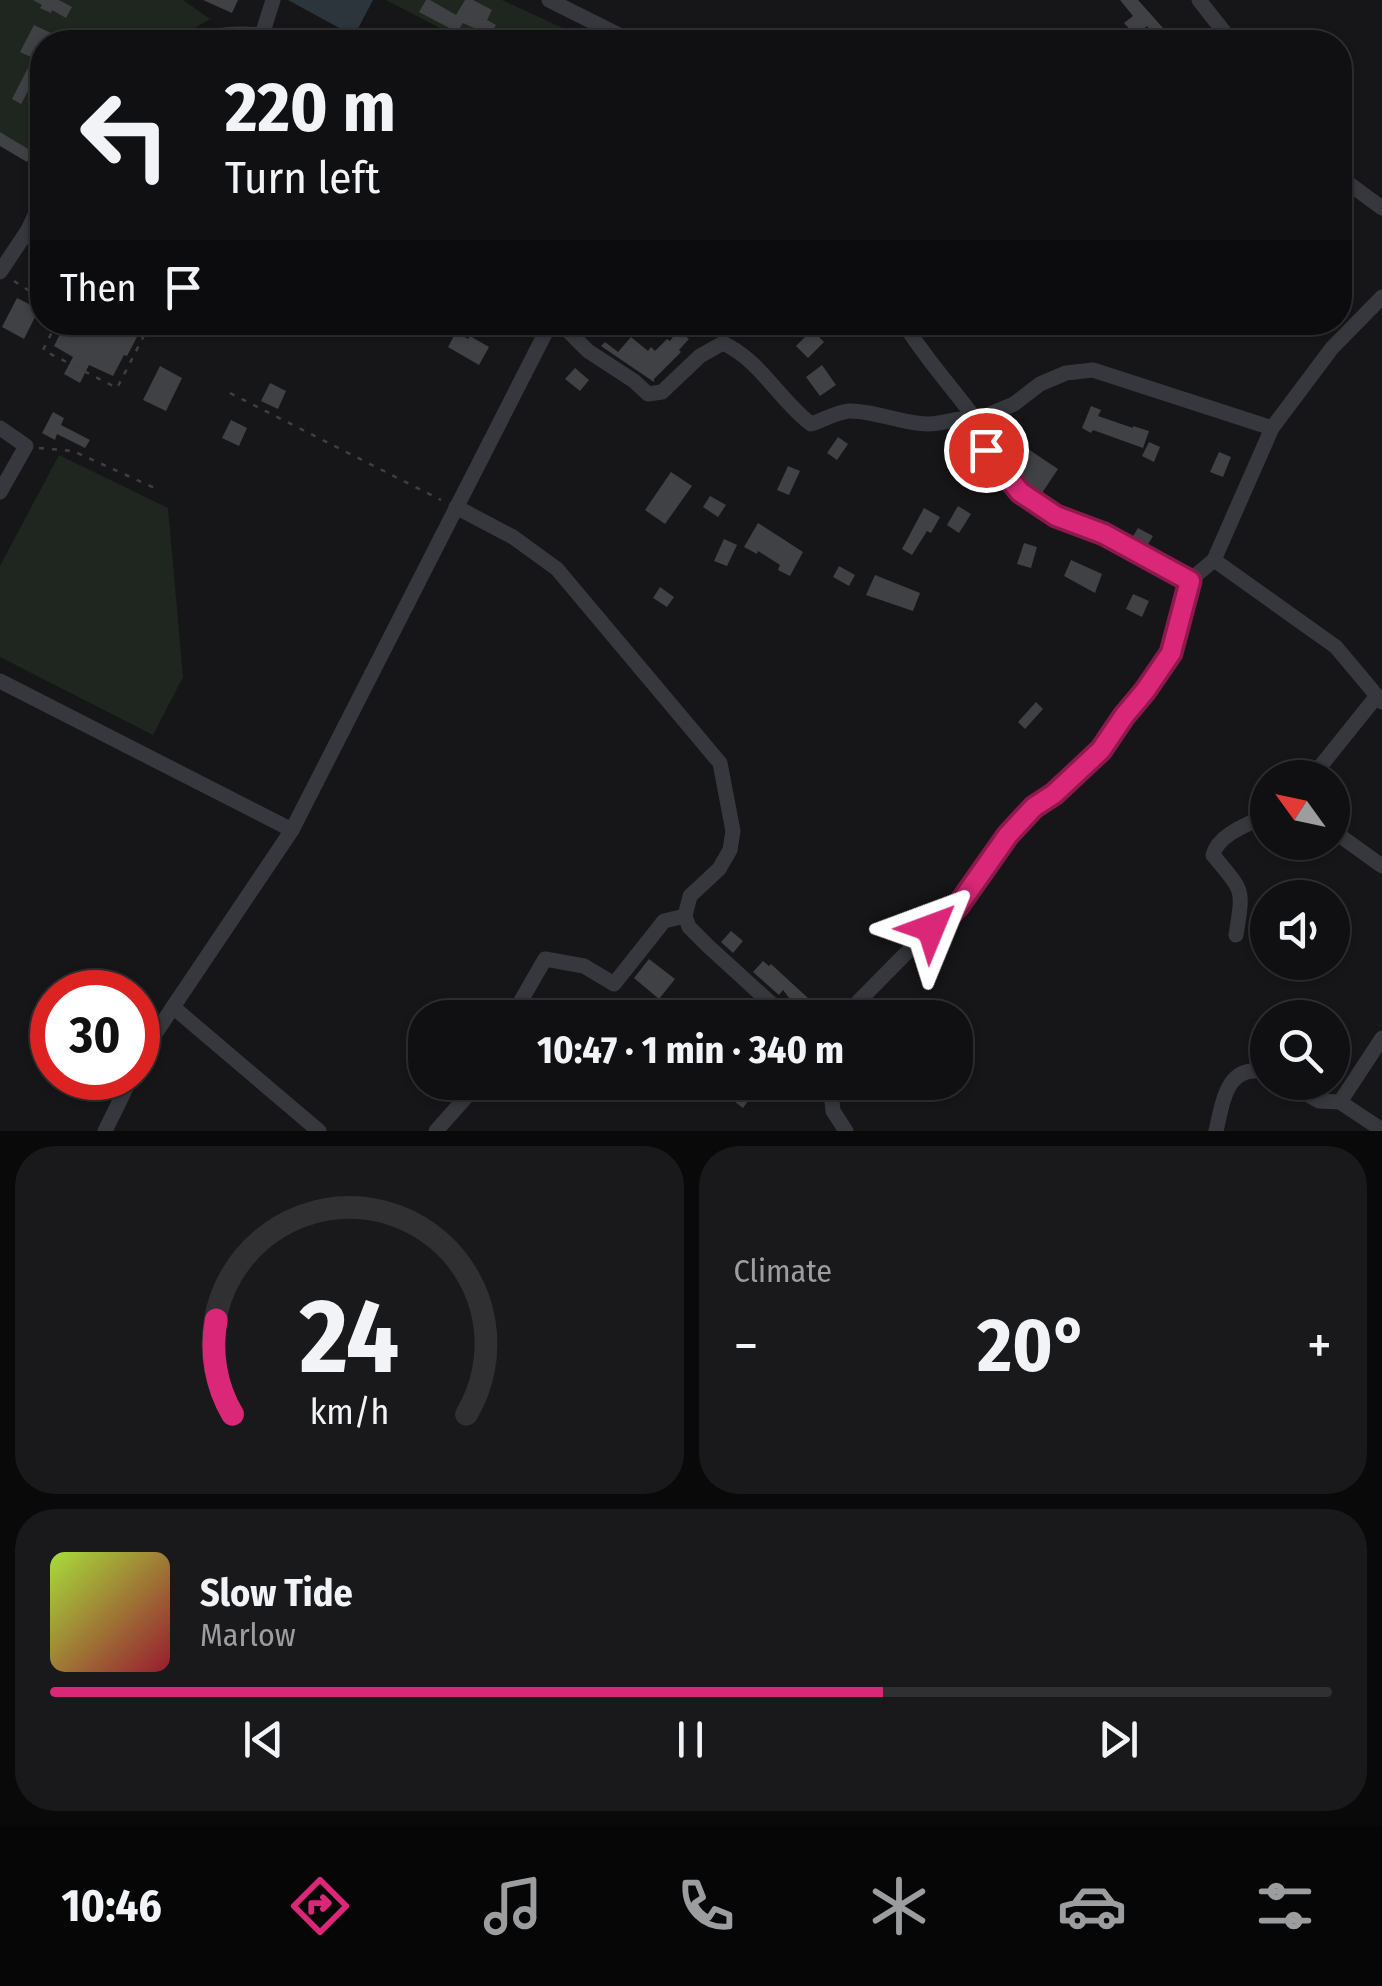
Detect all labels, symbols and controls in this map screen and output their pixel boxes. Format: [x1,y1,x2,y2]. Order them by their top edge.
text: 220 m [225,66,396,150]
icon: left [60,70,190,200]
text: Turn left [225,151,380,205]
icon: arrive [156,260,211,315]
text: Then [60,265,136,311]
pin [944,408,1029,493]
icon: arrive [959,423,1014,478]
north arrow [1250,760,1350,860]
map controls [1250,760,1350,1100]
position arrow [879,876,983,980]
button: sound [1250,880,1350,980]
speed limit sign: 30 [30,970,160,1100]
button: search [1250,1000,1350,1100]
text: 10:47 · 1 min · 340 m [537,1027,844,1073]
text: Climate [734,1252,832,1290]
text: 24 [298,1275,399,1400]
text: 20° [977,1301,1088,1391]
text: − [734,1313,758,1379]
text: + [1307,1313,1332,1379]
text: km/h [309,1391,389,1433]
text: Slow Tide [200,1570,353,1616]
text: Marlow [200,1616,296,1654]
icon: previous [236,1712,291,1767]
icon: pause [663,1712,718,1767]
icon: next [1091,1712,1146,1767]
icon: directions [285,1871,355,1941]
icon: music [478,1871,548,1941]
icon: phone [671,1871,741,1941]
icon: climate [864,1871,934,1941]
icon: car [1057,1871,1127,1941]
icon: filters [1250,1871,1320,1941]
text: 10:46 [62,1879,162,1933]

